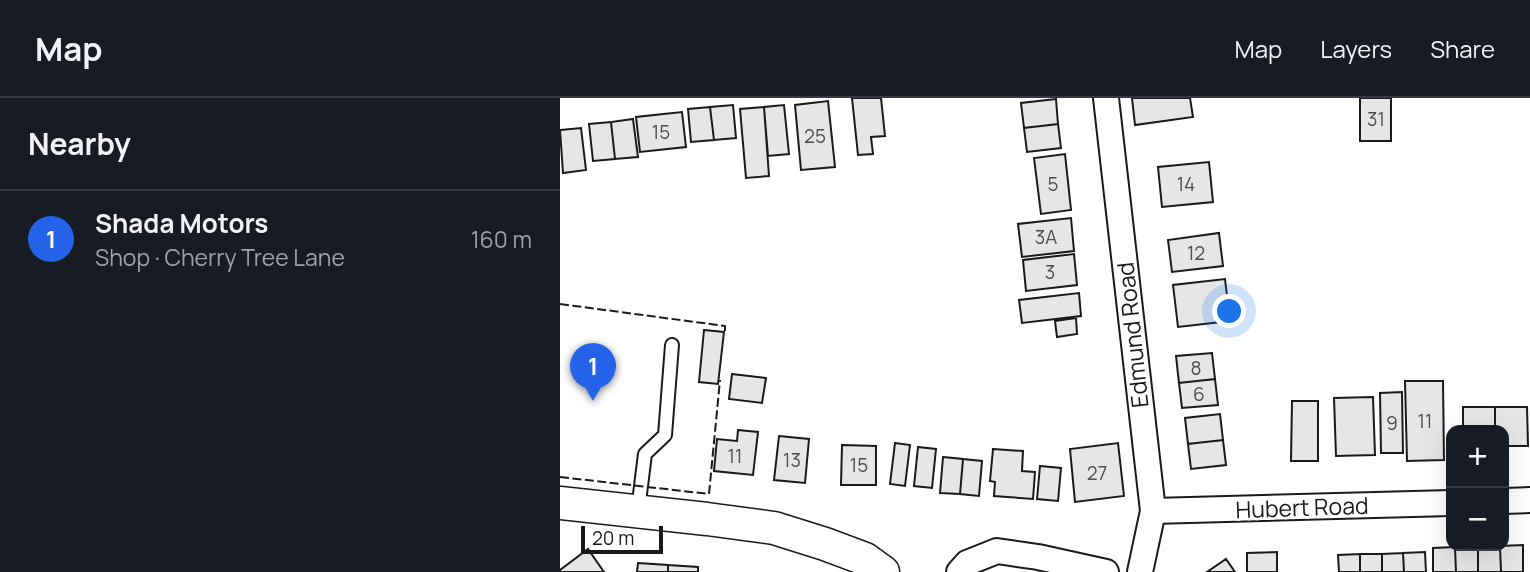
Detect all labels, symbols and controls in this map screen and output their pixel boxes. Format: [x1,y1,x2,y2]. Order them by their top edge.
text: Map [35,26,103,71]
text: Map [1235,32,1282,65]
text: Layers [1320,32,1392,65]
text: Share [1430,32,1495,65]
house number: 31 [1367,106,1385,132]
house number: 15 [652,119,670,145]
text: Nearby [28,123,131,164]
house number: 25 [804,123,826,149]
house number: 5 [1048,171,1059,197]
house number: 14 [1177,171,1195,197]
text: Shada Motors [95,205,268,241]
text: 1 [46,223,56,255]
text: 160 m [471,223,532,255]
house number: 3A [1035,224,1057,250]
house number: 12 [1187,240,1205,266]
text: Shop · Cherry Tree Lane [95,241,345,273]
house number: 3 [1045,259,1055,285]
street label: Edmund Road [1108,261,1156,409]
your location [1212,294,1246,328]
pin: 1 [570,343,616,401]
house number: 8 [1190,355,1202,381]
house number: 6 [1193,381,1205,407]
house number: 11 [1418,408,1432,434]
house number: 9 [1386,410,1398,436]
map controls [1446,425,1509,551]
button: + [1446,425,1509,488]
house number: 11 [728,443,742,469]
house number: 13 [783,447,801,473]
house number: 15 [850,452,868,478]
house number: 27 [1087,460,1107,486]
button: − [1446,488,1509,551]
street label: Hubert Road [1235,489,1369,525]
scale bar [581,523,663,555]
text: 20 m [592,525,634,551]

